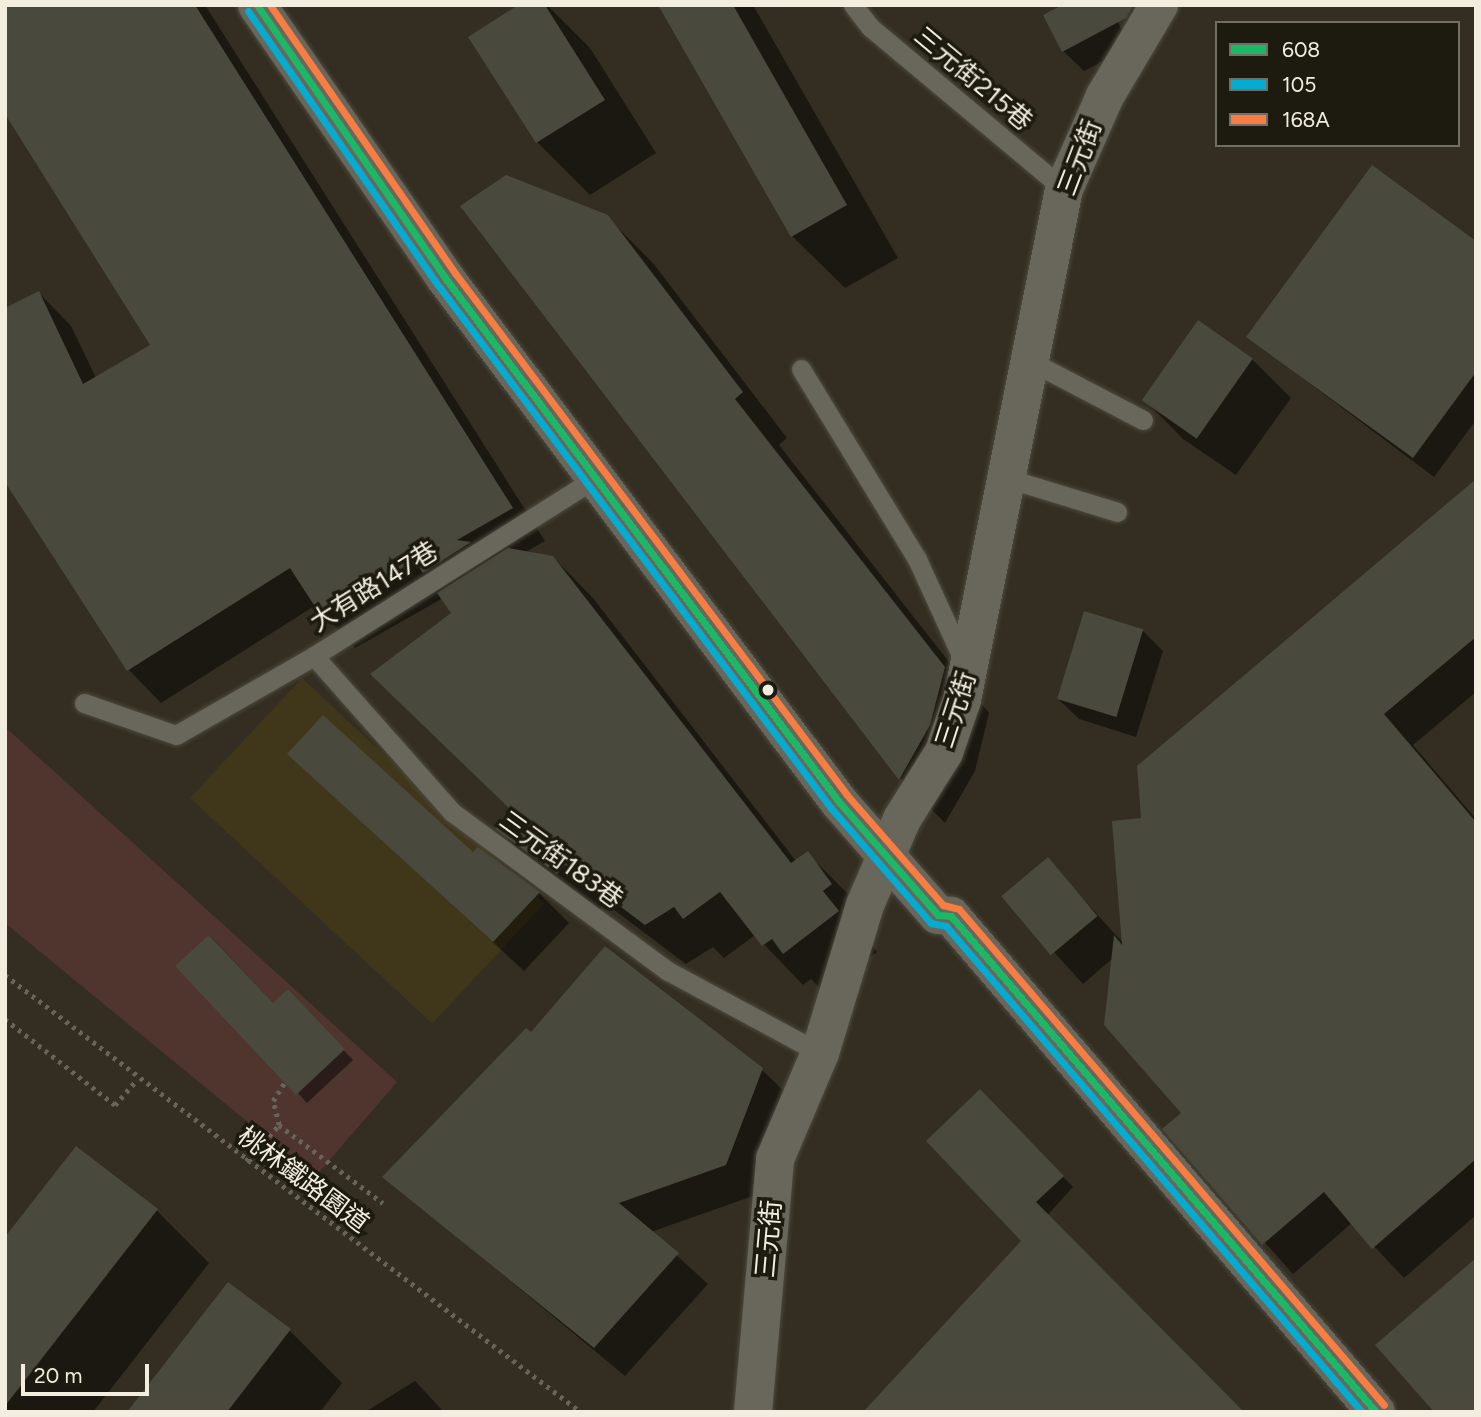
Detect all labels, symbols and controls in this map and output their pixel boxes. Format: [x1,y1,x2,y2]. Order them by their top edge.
street label: 三元街215巷 [908,21,1038,137]
legend [1215,21,1460,147]
text: 608 [1282,37,1320,62]
text: 105 [1282,72,1316,97]
text: 168A [1282,107,1330,132]
street label: 三元街 [1051,116,1109,200]
street label: 大有路147巷 [304,535,444,639]
street label: 三元街 [929,668,983,752]
unlabelled marker [761,683,775,697]
street label: 三元街183巷 [493,805,629,915]
street label: 桃林鐵路園道 [231,1121,375,1239]
street label: 三元街 [750,1199,788,1279]
scale bar [24,1350,152,1394]
text: 20 m [34,1363,82,1388]

